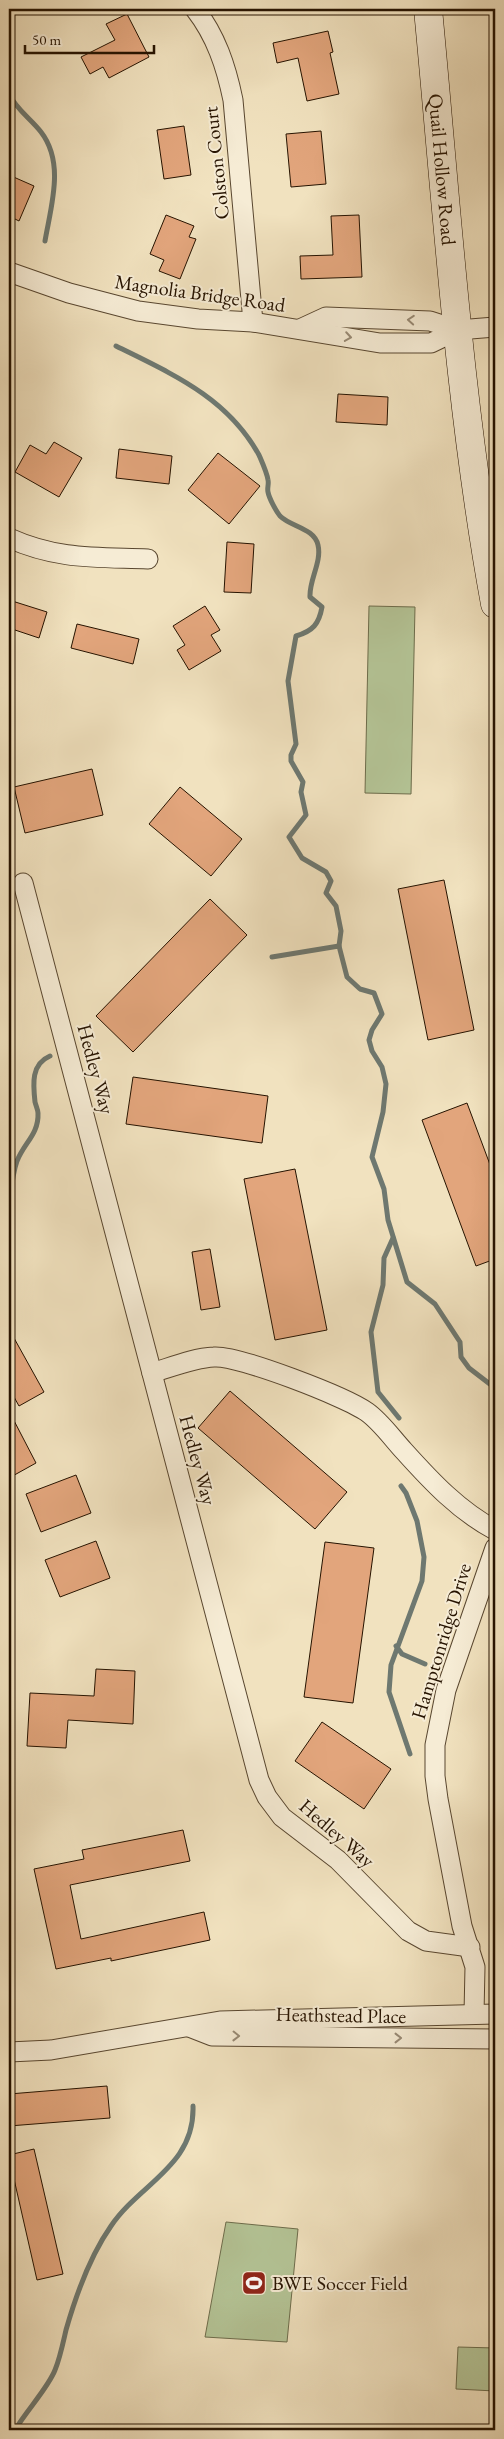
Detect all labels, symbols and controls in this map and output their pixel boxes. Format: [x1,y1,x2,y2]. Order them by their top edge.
scale bar [25,22,154,54]
text: 50 m [32,30,61,49]
street label: Quail Hollow Road [423,92,462,247]
street label: Colston Court [197,105,235,221]
street label: Magnolia Bridge Road [113,268,288,318]
one-way arrow [407,314,415,325]
one-way arrow [344,332,352,342]
street label: Hedley Way [72,1021,121,1117]
street label: Hedley Way [174,1412,223,1508]
street label: Hamptonridge Drive [405,1560,477,1722]
street label: Hedley Way [294,1793,380,1873]
street label: Heathstead Place [276,2001,407,2029]
one-way arrow [232,2031,240,2041]
one-way arrow [394,2033,402,2043]
sports icon: BWE Soccer Field [241,2270,267,2296]
place label: BWE Soccer Field [272,2270,409,2296]

